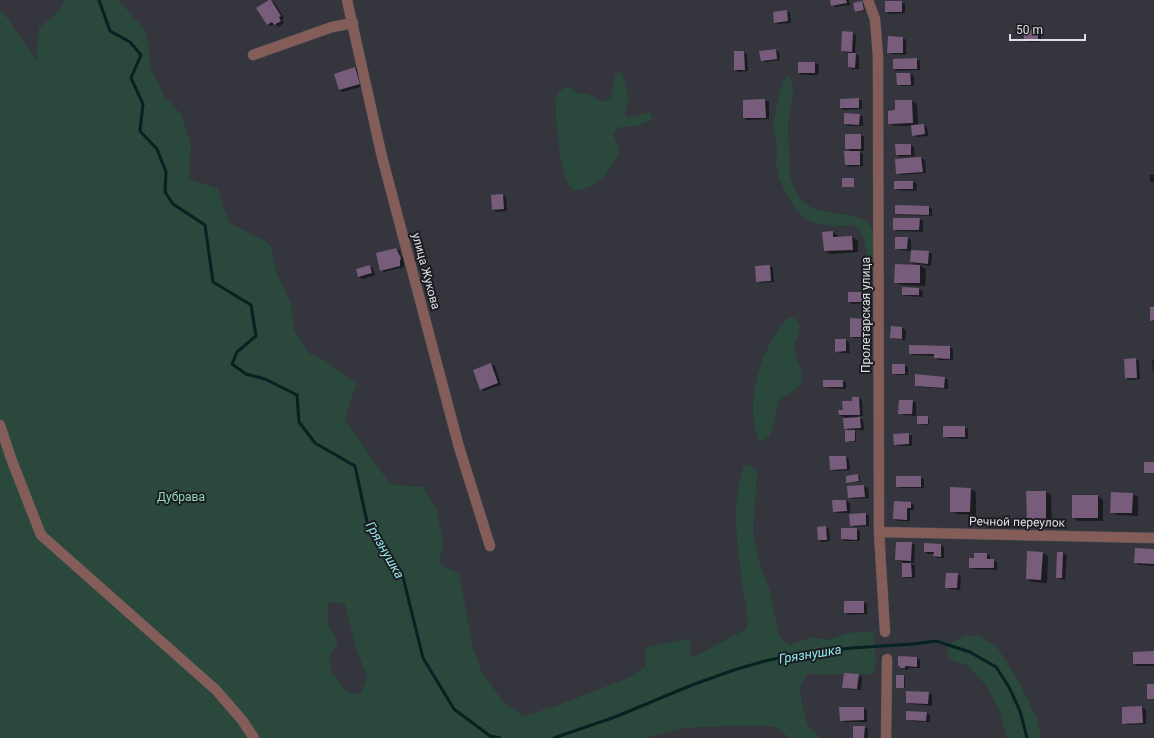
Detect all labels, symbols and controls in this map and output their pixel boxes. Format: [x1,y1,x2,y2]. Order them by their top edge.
scale bar [1010,16,1085,42]
text: 50 m [1016,23,1043,37]
street label: улица Жукова [409,231,443,311]
street label: Пролетарская улица [859,257,873,373]
park label: Дубрава [157,490,205,504]
street label: Речной переулок [969,514,1066,530]
water label: Грязнушка [363,519,407,581]
water label: Грязнушка [778,642,843,666]

